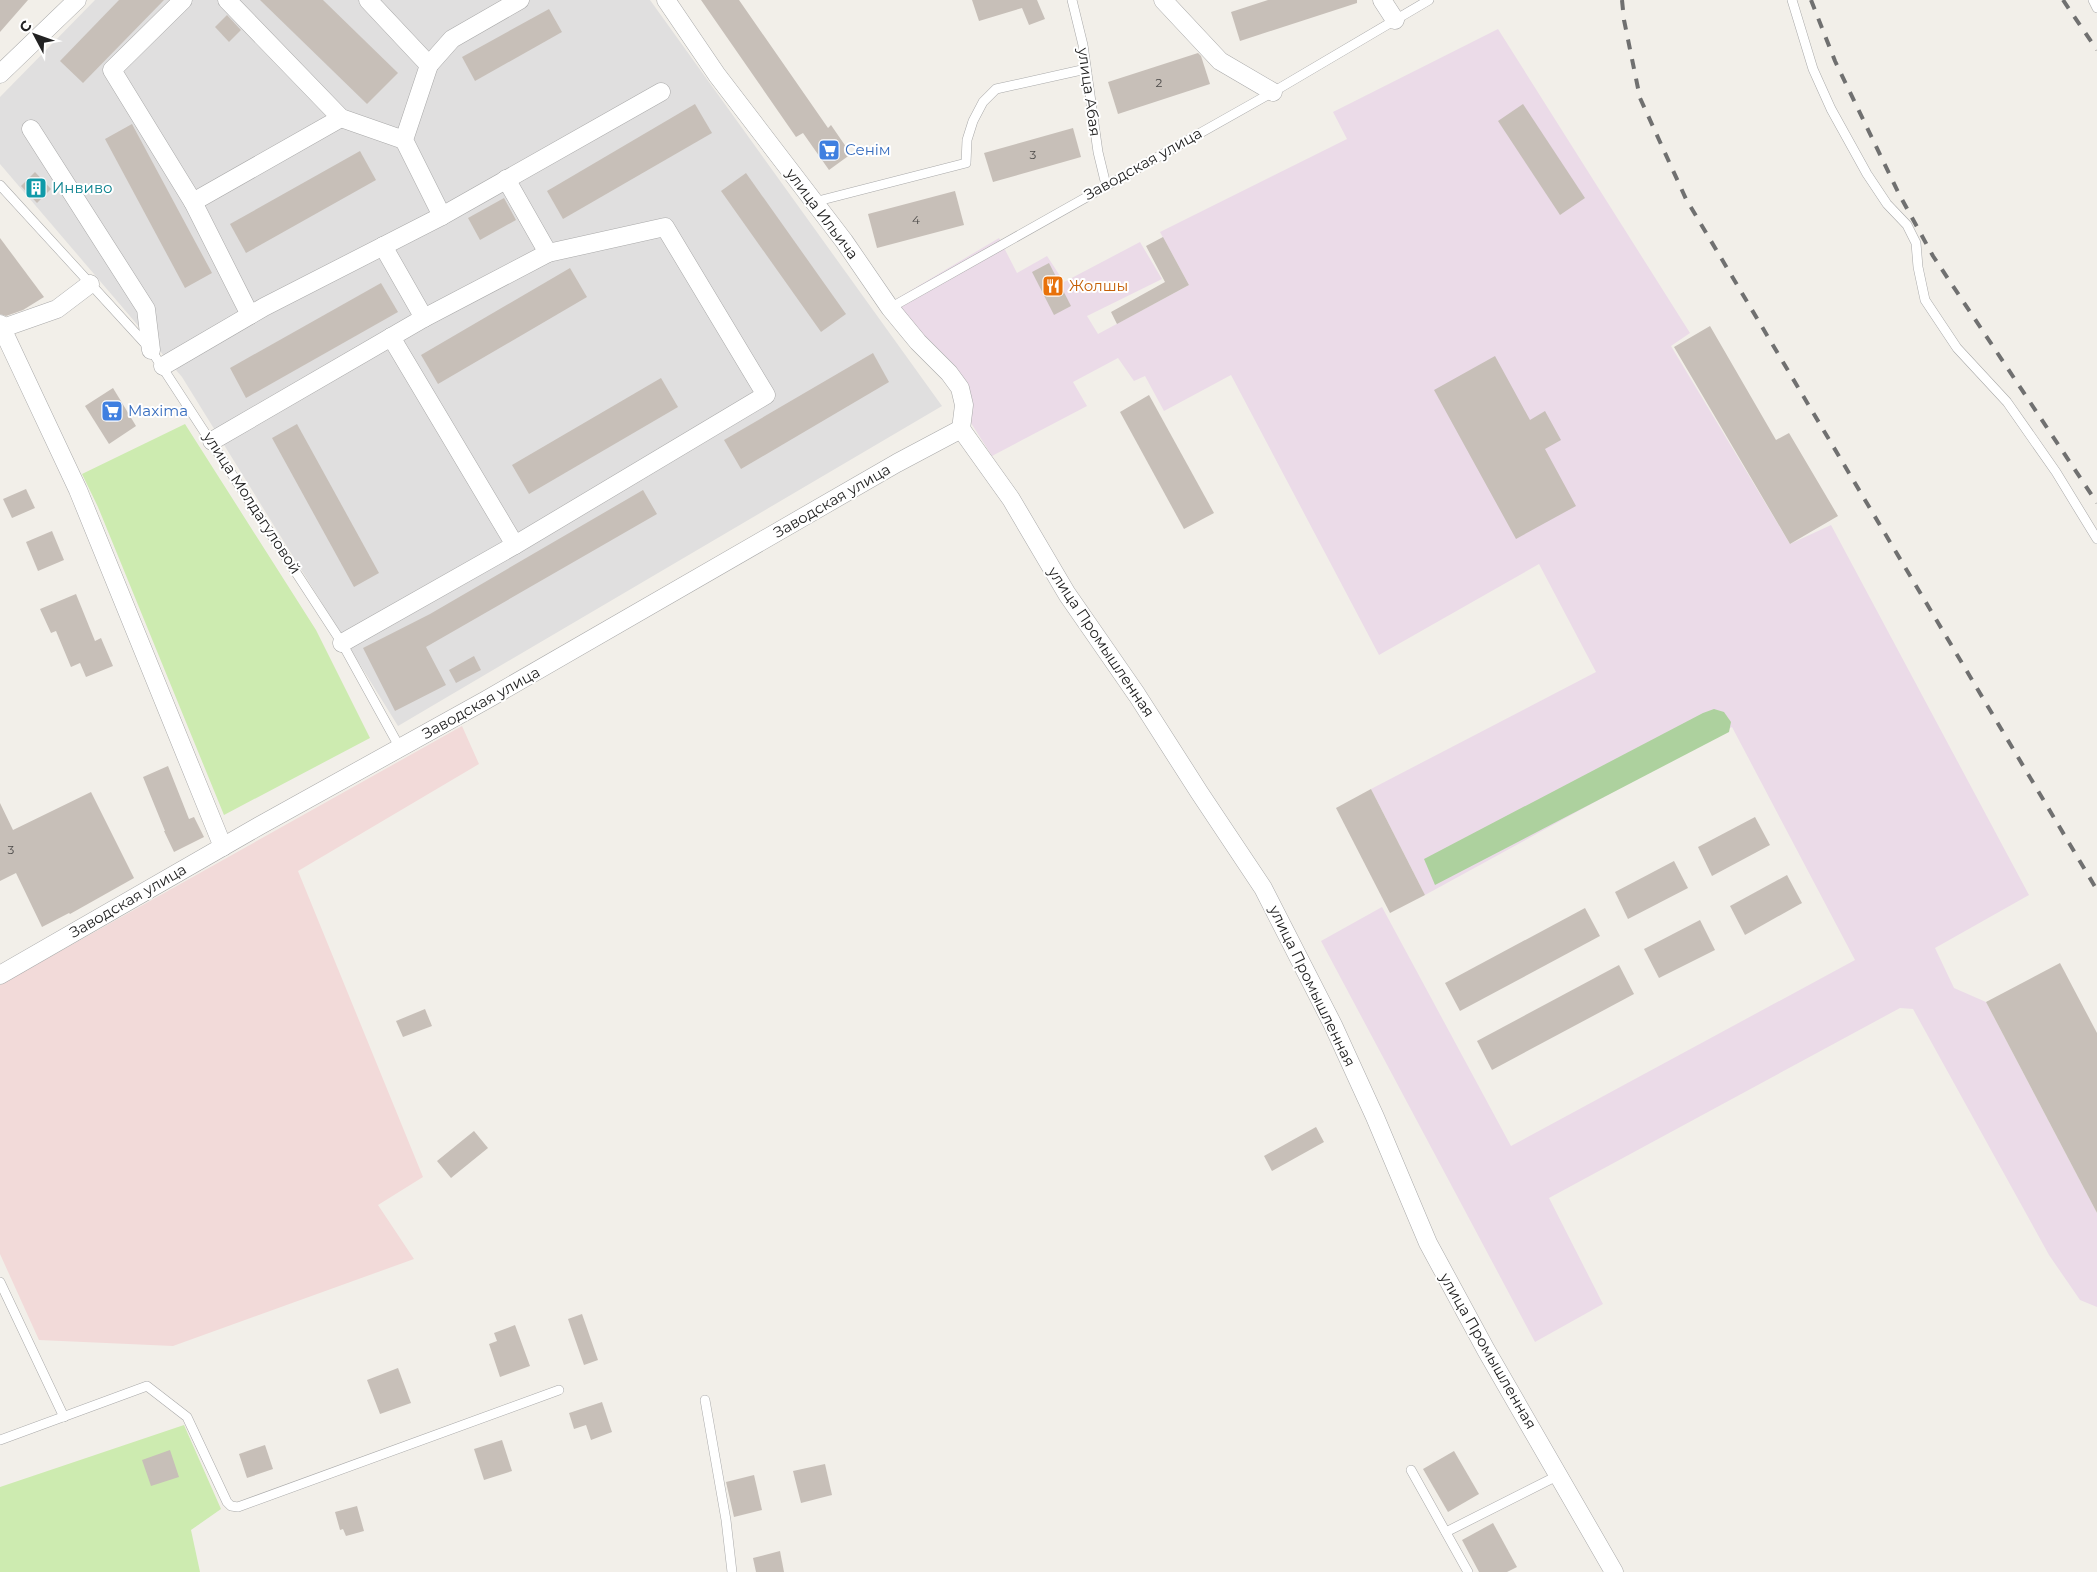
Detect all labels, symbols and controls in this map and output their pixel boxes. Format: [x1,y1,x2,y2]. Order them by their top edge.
north arrow [10,10,60,60]
text: С [15,17,35,36]
street label: улица Абая [1074,45,1105,138]
house number: 2 [1156,75,1163,90]
street label: Заводская улица [1080,123,1205,204]
supermarket icon: Сенiм [817,138,841,162]
place label: Сенiм [845,140,891,159]
house number: 3 [1030,147,1037,162]
street label: улица Ильича [781,164,863,263]
building icon: Инвиво [24,176,48,200]
place label: Инвиво [52,178,113,197]
house number: 4 [912,212,920,227]
restaurant icon: Жолшы [1041,274,1065,298]
place label: Жолшы [1069,276,1128,295]
supermarket icon: Maxima [100,399,124,423]
place label: Maxima [128,401,188,420]
street label: улица Молдагуловой [199,427,306,577]
street label: Заводская улица [770,459,894,542]
street label: улица Промышленная [1043,562,1159,721]
street label: Заводская улица [418,662,543,743]
house number: 3 [8,842,15,857]
street label: Заводская улица [66,859,190,942]
street label: улица Промышленная [1265,901,1360,1070]
street label: улица Промышленная [1435,1268,1541,1432]

